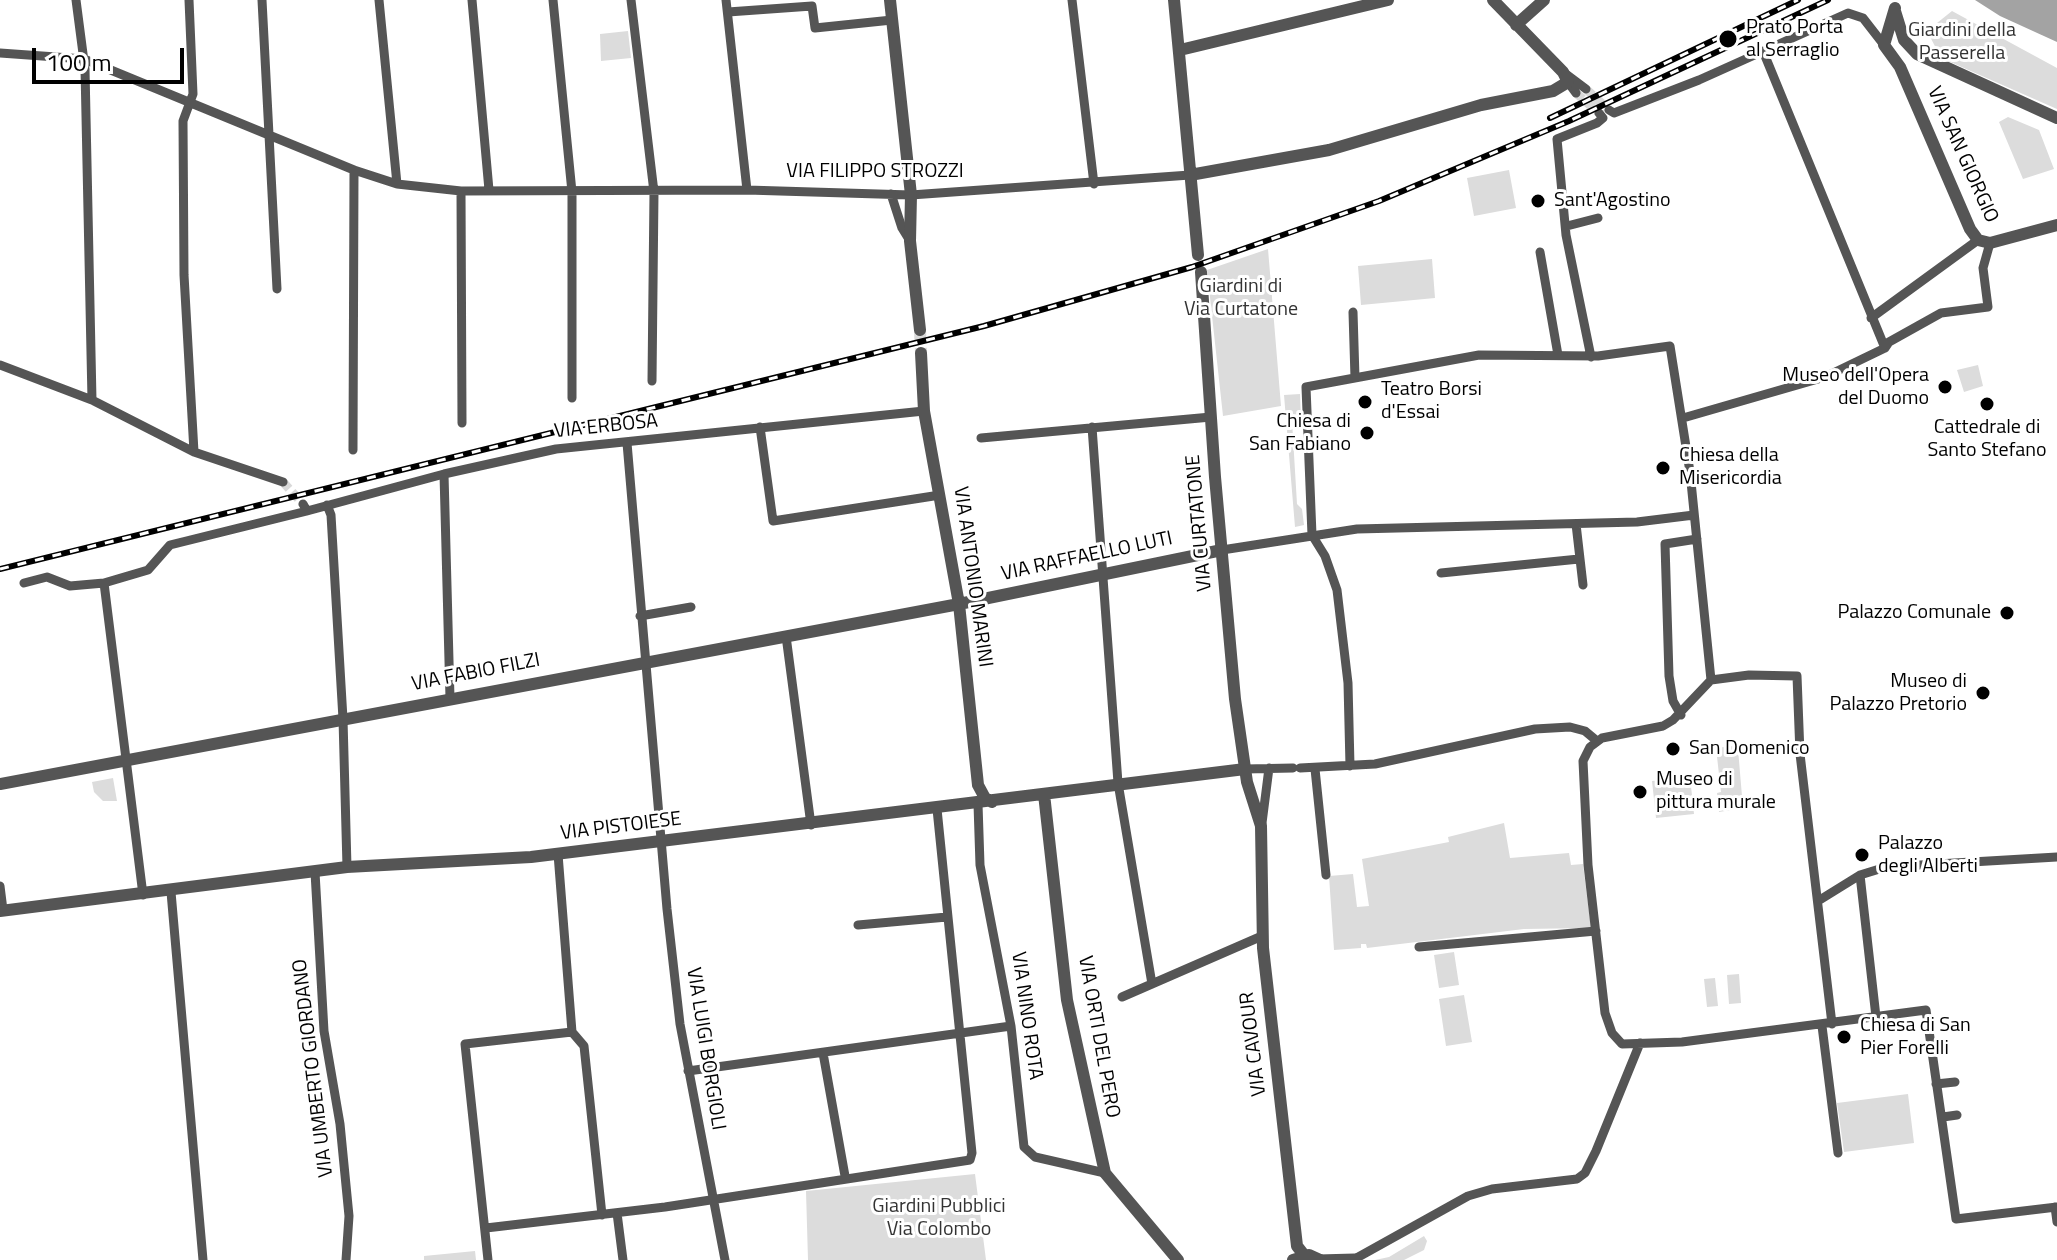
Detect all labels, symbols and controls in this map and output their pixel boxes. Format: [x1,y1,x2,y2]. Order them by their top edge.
place label: Prato Porta al Serraglio [1746,16,1843,63]
park label: Giardini della Passerella [1908,19,2016,66]
marker: Prato Porta al Serraglio [1717,28,1739,50]
scale bar [36,32,188,82]
text: 100 m [46,44,112,80]
street label: VIA SAN GIORGIO [1921,83,2003,227]
street label: VIA FILIPPO STROZZI [786,160,964,184]
place label: Sant'Agostino [1554,189,1670,213]
marker: Sant'Agostino [1529,192,1547,210]
park label: Giardini di Via Curtatone [1184,275,1298,322]
place label: Museo dell'Opera del Duomo [1782,364,1929,411]
place label: Teatro Borsi d'Essai [1381,378,1482,425]
marker: Museo dell'Opera del Duomo [1936,378,1954,396]
marker: Teatro Borsi d'Essai [1356,393,1374,411]
marker: Cattedrale di Santo Stefano [1978,395,1996,413]
street label: VIA ERBOSA [553,410,659,444]
place label: Chiesa di San Fabiano [1249,410,1351,457]
place label: Cattedrale di Santo Stefano [1927,416,2047,463]
marker: Chiesa di San Fabiano [1358,424,1376,442]
place label: Chiesa della Misericordia [1679,444,1782,491]
street label: VIA CURTATONE [1182,454,1218,592]
marker: Chiesa della Misericordia [1654,459,1672,477]
street label: VIA ANTONIO MARINI [947,485,997,669]
street label: VIA RAFFAELLO LUTI [999,527,1175,587]
place label: Palazzo Comunale [1837,601,1991,625]
marker: Palazzo Comunale [1998,604,2016,622]
street label: VIA FABIO FILZI [410,649,542,697]
place label: Museo di Palazzo Pretorio [1829,670,1967,717]
marker: Museo di Palazzo Pretorio [1974,684,1992,702]
place label: San Domenico [1689,737,1810,761]
marker: San Domenico [1664,740,1682,758]
place label: Museo di pittura murale [1656,768,1776,815]
marker: Museo di pittura murale [1631,783,1649,801]
street label: VIA PISTOIESE [559,808,683,846]
place label: Palazzo degli Alberti [1878,832,1978,879]
marker: Palazzo degli Alberti [1853,846,1871,864]
street label: VIA NINO ROTA [1005,950,1047,1082]
street label: VIA ORTI DEL PERO [1072,954,1124,1120]
street label: VIA UMBERTO GIORDANO [289,957,339,1179]
street label: VIA LUIGI BORGIOLI [680,966,730,1132]
street label: VIA CAVOUR [1236,990,1272,1098]
place label: Chiesa di San Pier Forelli [1860,1014,1971,1061]
marker: Chiesa di San Pier Forelli [1835,1028,1853,1046]
park label: Giardini Pubblici Via Colombo [872,1195,1006,1242]

